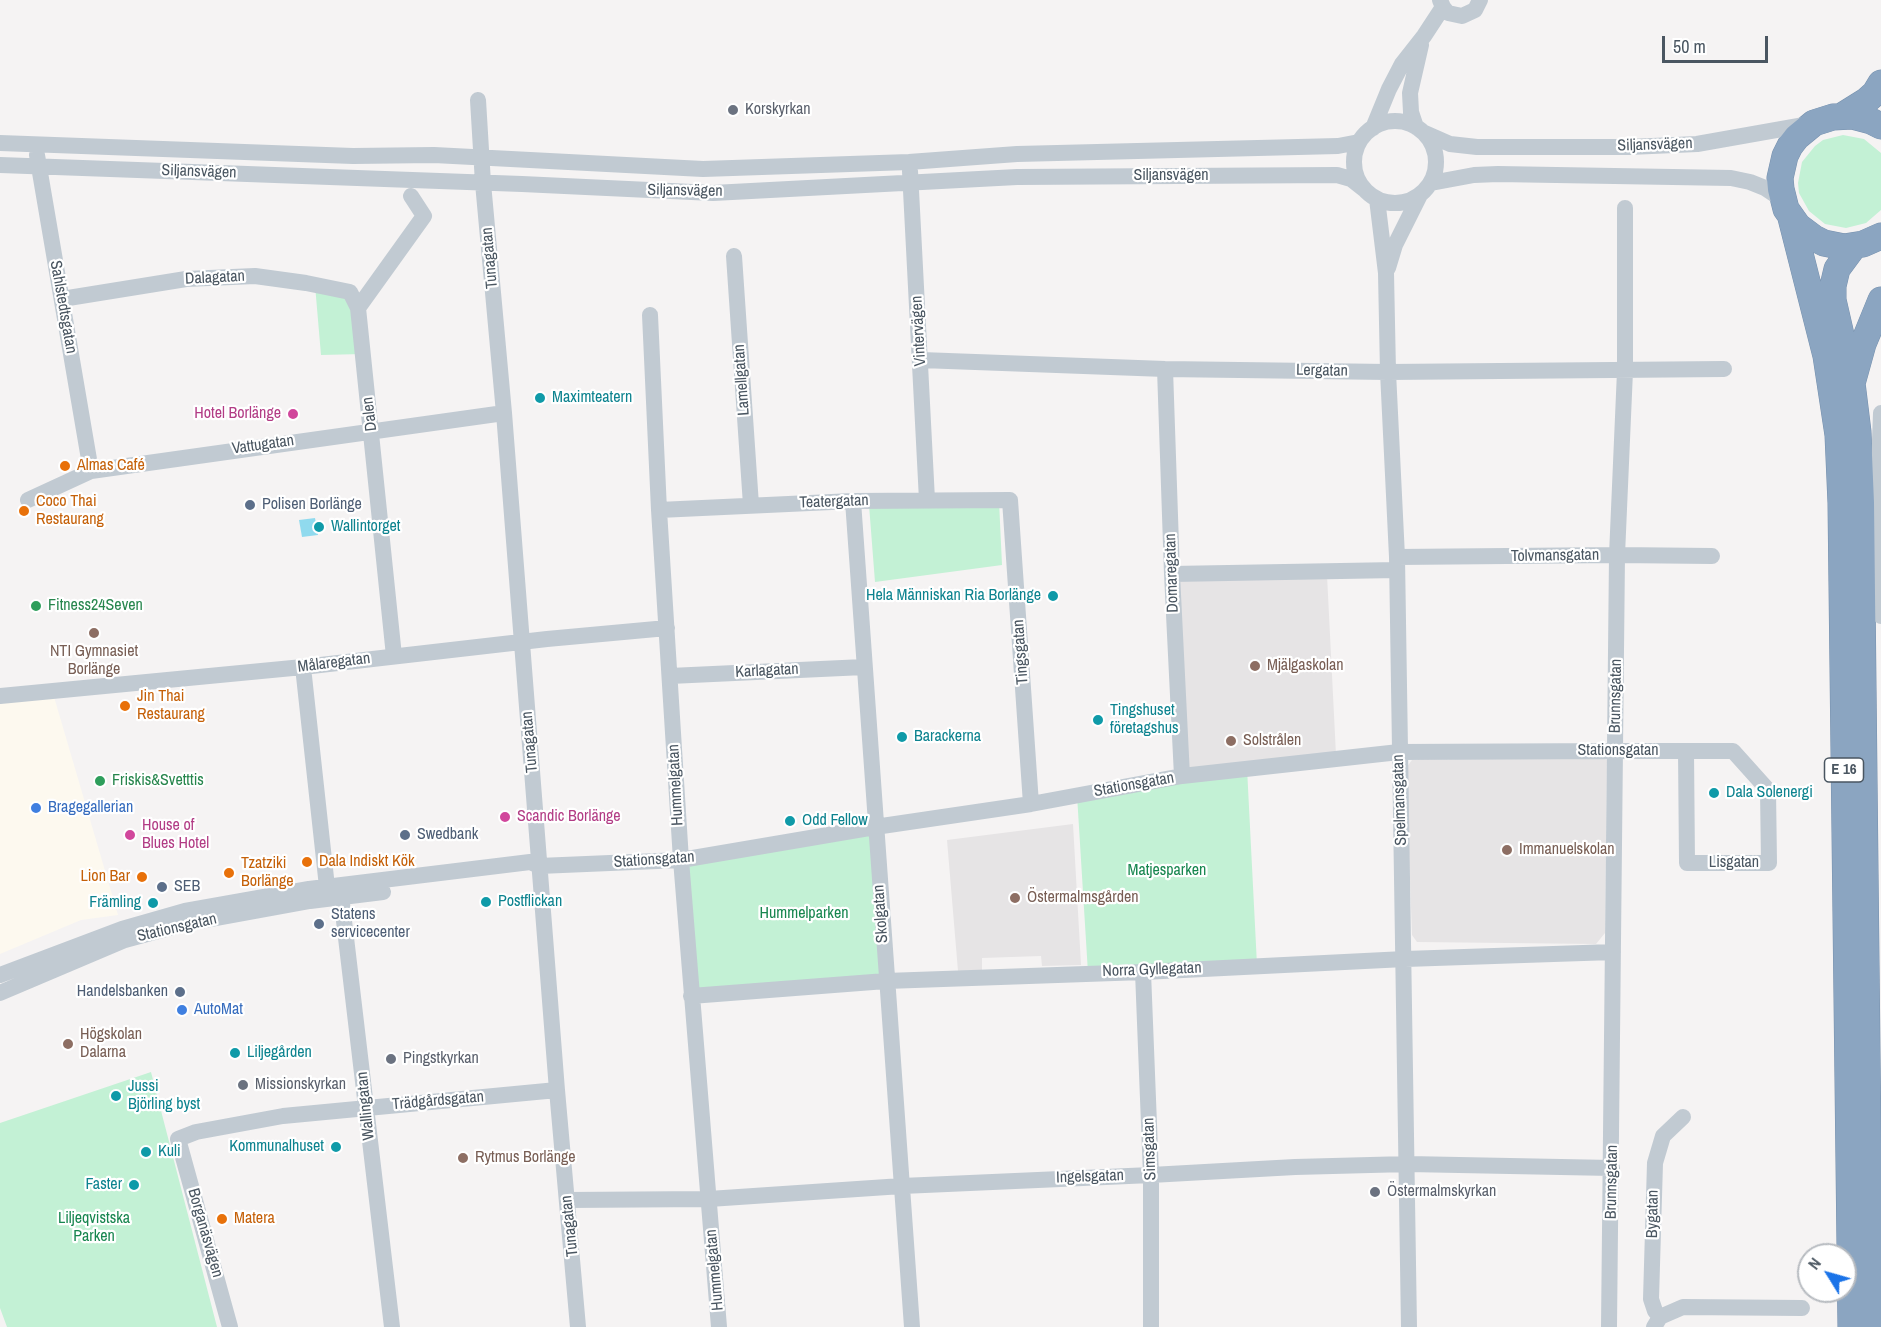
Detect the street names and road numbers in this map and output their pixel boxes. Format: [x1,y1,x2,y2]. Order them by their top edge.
street label: Siljansvägen [1617,134,1693,156]
street label: Siljansvägen [161,161,237,183]
street label: Siljansvägen [1133,166,1209,186]
street label: Siljansvägen [647,181,723,201]
street label: Tunagatan [478,226,502,290]
street label: Sahlstedtsgatan [45,259,81,355]
street label: Dalagatan [185,267,245,289]
street label: Vintervägen [908,295,930,367]
street label: Lamellgatan [730,344,754,416]
street label: Lergatan [1296,361,1348,381]
street label: Dalen [358,396,382,432]
street label: Vattugatan [231,431,295,459]
street label: Teatergatan [799,491,869,513]
street label: Domaregatan [1161,533,1183,613]
street label: Tolvmansgatan [1511,546,1599,566]
street label: Tingsgatan [1009,619,1033,685]
street label: Målaregatan [297,649,371,677]
street label: Brunnsgatan [1606,659,1626,733]
street label: Karlagatan [735,660,799,682]
street label: Tunagatan [518,710,542,774]
street label: Stationsgatan [1578,741,1658,761]
street label: Hummelgatan [664,744,688,826]
street label: Spelmansgatan [1389,754,1411,846]
road number: E 16 [1824,758,1864,782]
street label: Stationsgatan [1092,769,1176,801]
street label: Stationsgatan [613,848,695,872]
street label: Lisgatan [1709,853,1759,873]
street label: Skolgatan [869,884,893,944]
street label: Stationsgatan [135,910,219,946]
street label: Norra Gyllegatan [1102,959,1202,981]
street label: Wallingatan [353,1071,379,1141]
street label: Trädgårdsgatan [391,1087,485,1115]
street label: Simsgatan [1139,1117,1161,1181]
street label: Brunnsgatan [1602,1145,1622,1219]
street label: Ingelsgatan [1056,1166,1124,1188]
street label: Borganäsvägen [183,1186,227,1280]
street label: Bygatan [1643,1190,1663,1238]
street label: Tunagatan [557,1194,583,1258]
street label: Hummelgatan [702,1228,728,1312]

